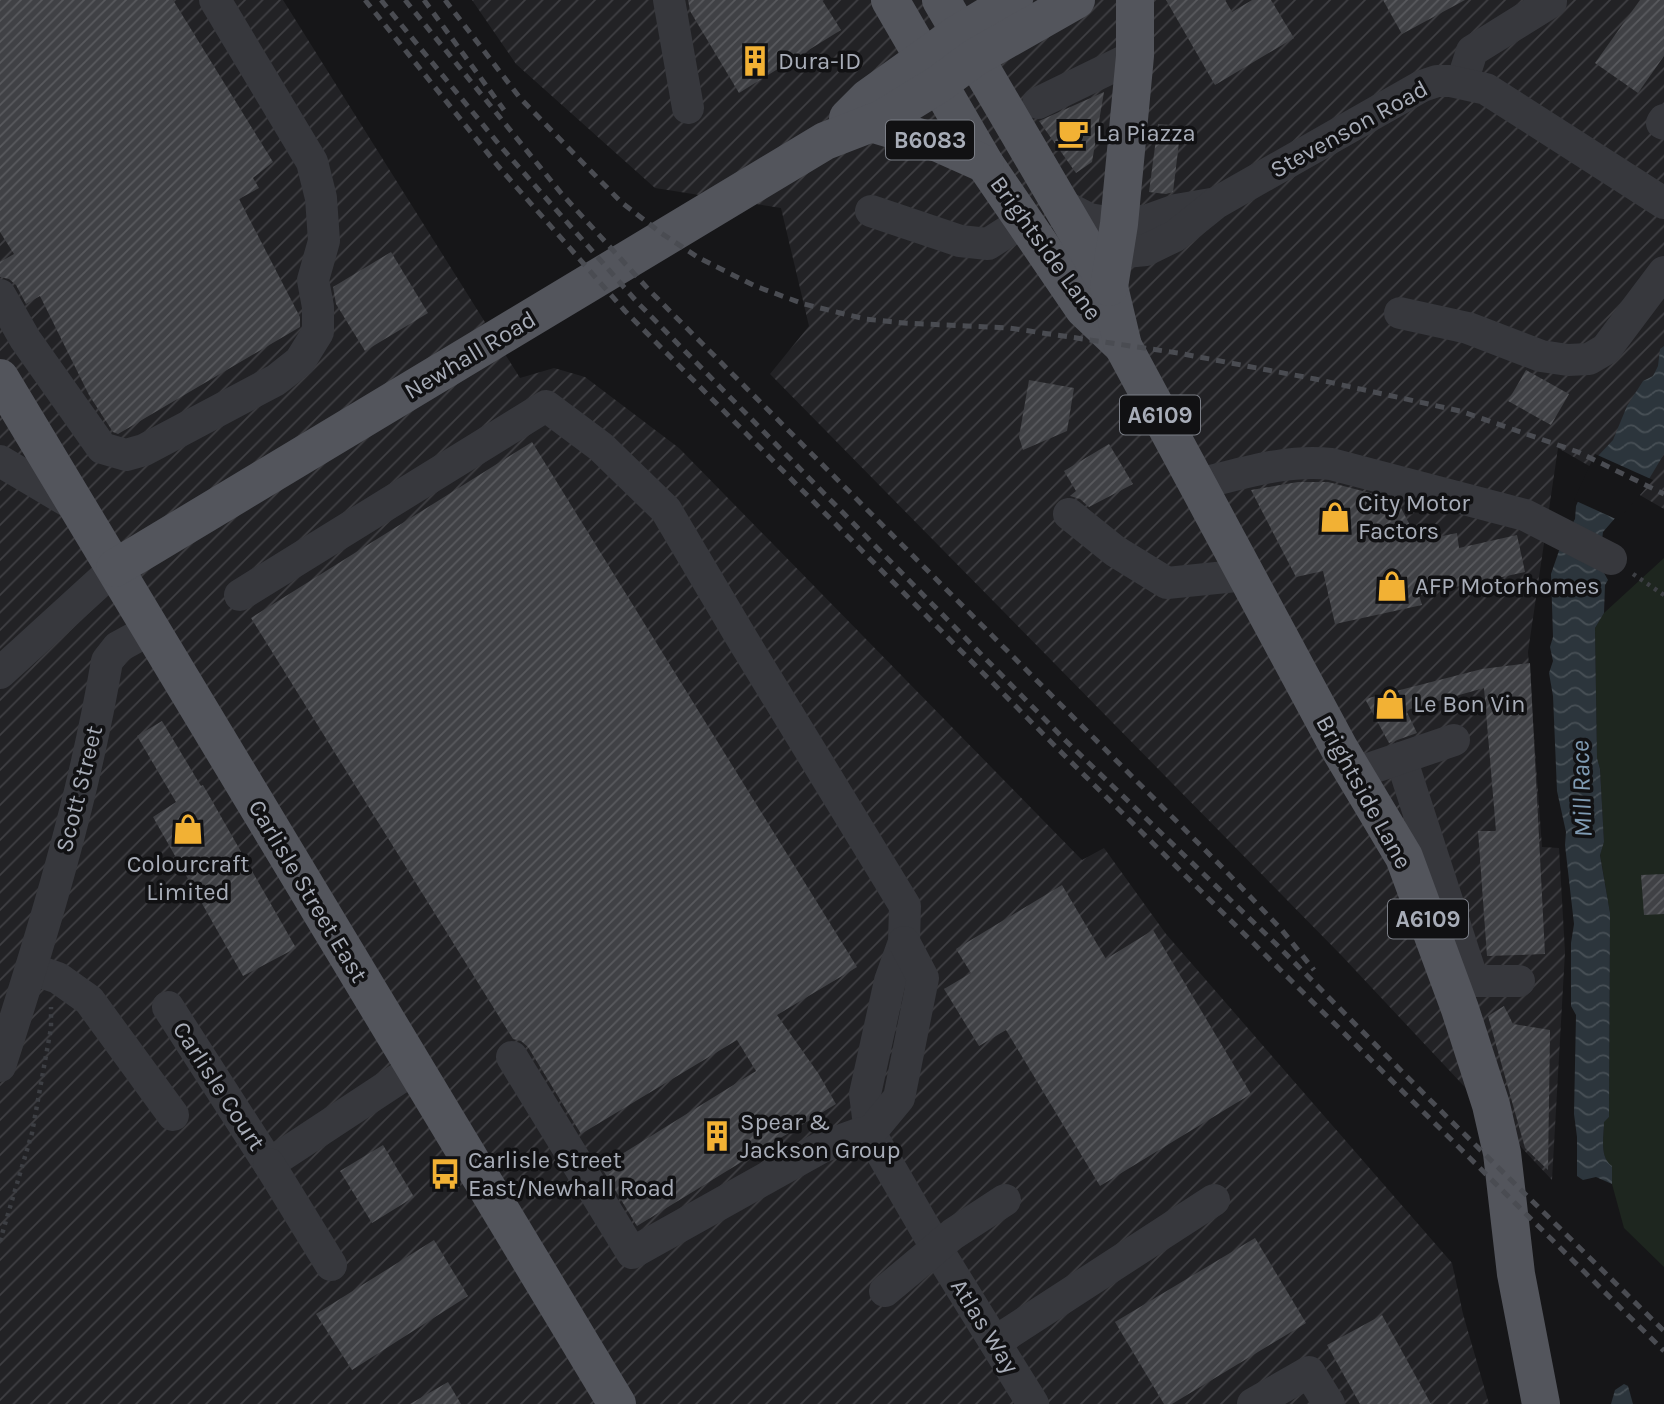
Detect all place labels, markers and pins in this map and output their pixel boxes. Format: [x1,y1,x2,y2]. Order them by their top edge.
building icon: Dura-ID [738,44,772,78]
place label: Dura-ID [778,47,861,75]
cafe icon: La Piazza [1056,116,1090,150]
place label: La Piazza [1096,119,1196,147]
place label: City Motor Factors [1358,489,1470,545]
shop icon: City Motor Factors [1318,500,1352,534]
shop icon: AFP Motorhomes [1375,569,1409,603]
place label: AFP Motorhomes [1415,572,1600,600]
shop icon: Le Bon Vin [1373,687,1407,721]
place label: Le Bon Vin [1413,690,1526,718]
shop icon: Colourcraft Limited [171,812,205,846]
place label: Colourcraft Limited [127,850,249,906]
place label: Spear & Jackson Group [740,1108,901,1164]
building icon: Spear & Jackson Group [700,1119,734,1153]
place label: Carlisle Street East/Newhall Road [468,1146,675,1202]
bus stop icon: Carlisle Street East/Newhall Road [428,1157,462,1191]

